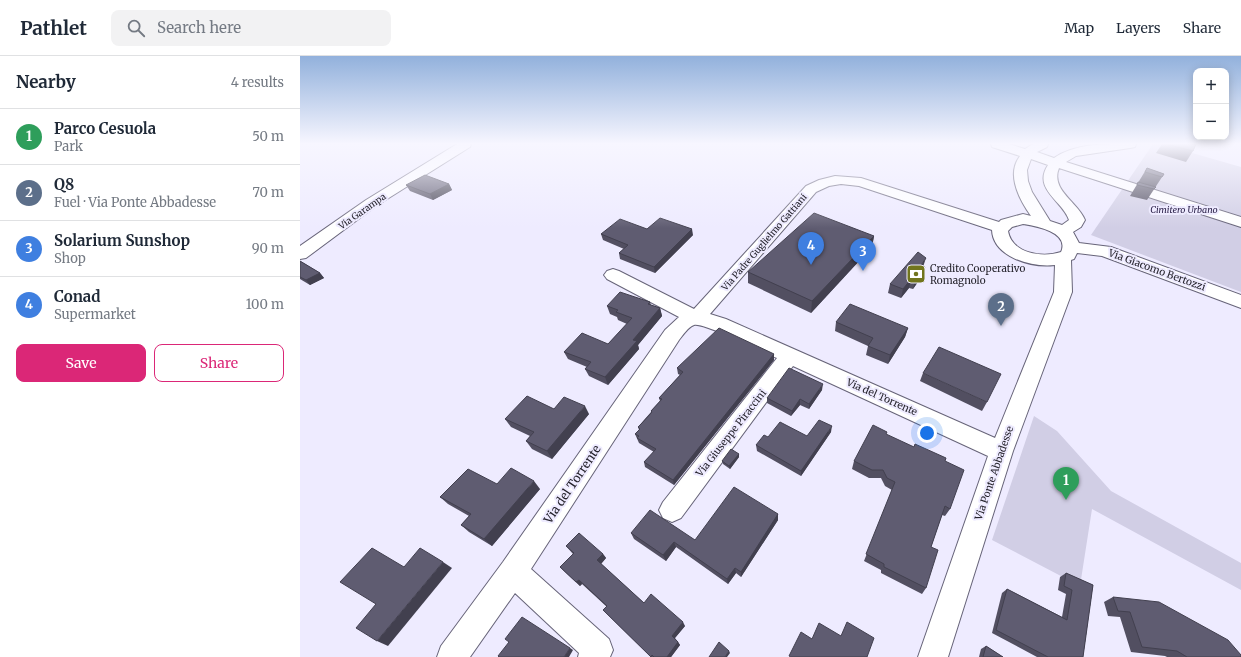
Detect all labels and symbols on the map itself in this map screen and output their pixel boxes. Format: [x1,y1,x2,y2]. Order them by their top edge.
street label: Via Garampa [335,191,388,232]
street label: Via Padre Guglielmo Gattiani [718,191,809,293]
park label: Cimitero Urbano [1150,204,1218,215]
pin: 4 [798,232,824,265]
pin: 3 [850,238,876,271]
street label: Via Giacomo Bertozzi [1106,246,1207,294]
place label: Credito Cooperativo Romagnolo [930,262,1025,287]
bank icon: Credito Cooperativo Romagnolo [905,263,927,285]
pin: 2 [988,293,1014,326]
street label: Via del Torrente [844,375,919,418]
street label: Via Giuseppe Piraccini [692,387,769,480]
your location [917,423,937,443]
street label: Via Ponte Abbadesse [972,424,1016,523]
street label: Via del Torrente [540,442,604,527]
pin: 1 [1053,467,1079,500]

